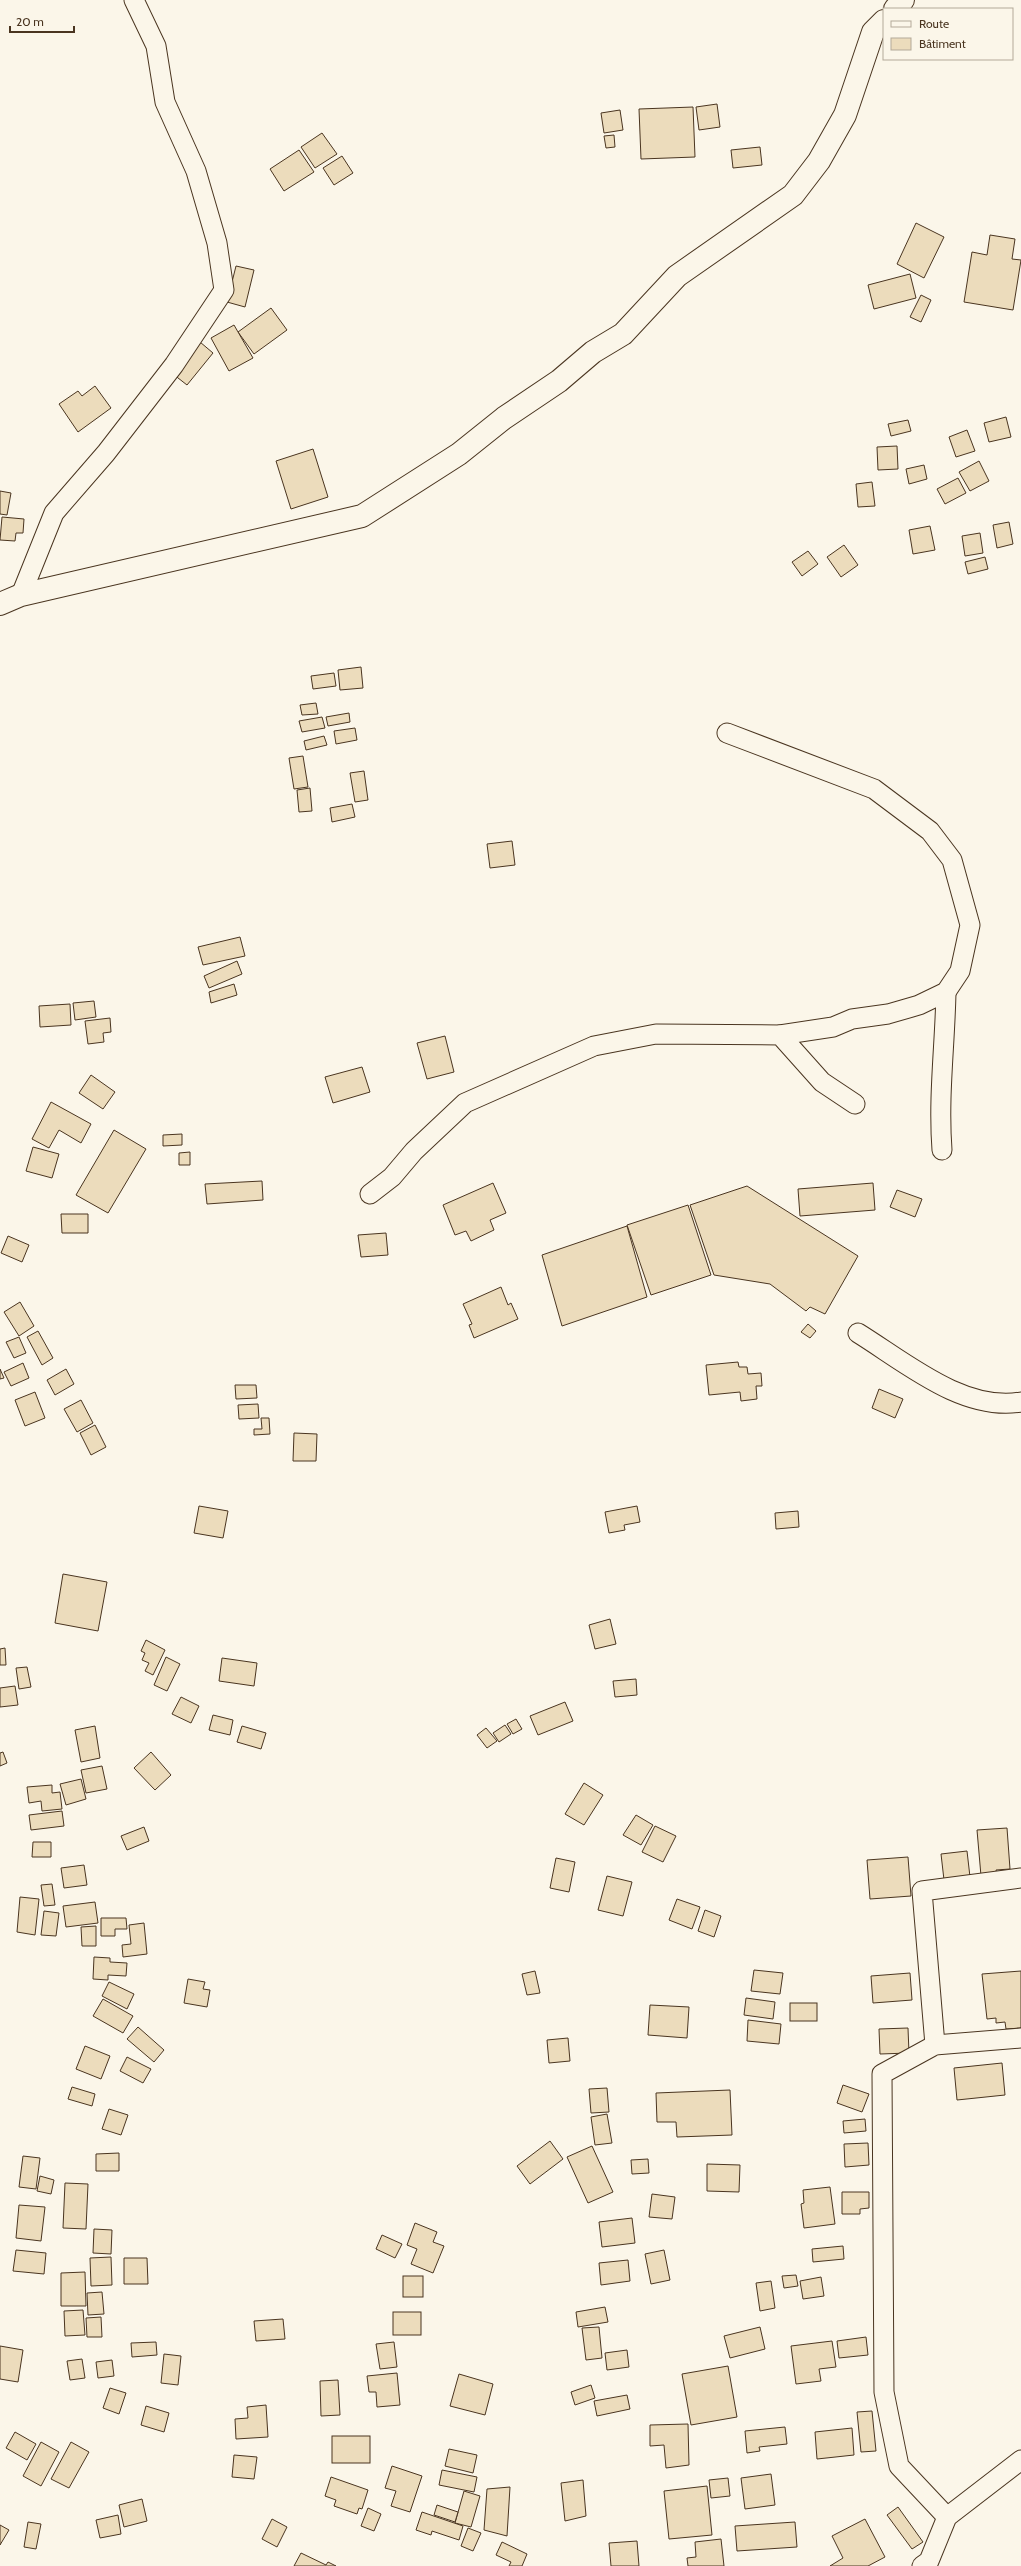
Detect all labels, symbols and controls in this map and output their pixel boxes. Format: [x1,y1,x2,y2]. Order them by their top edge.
scale bar [10,8,74,34]
legend [883,8,1013,60]
text: 20 m [16,14,44,29]
text: Route [919,16,949,31]
text: Bâtiment [919,36,966,51]

